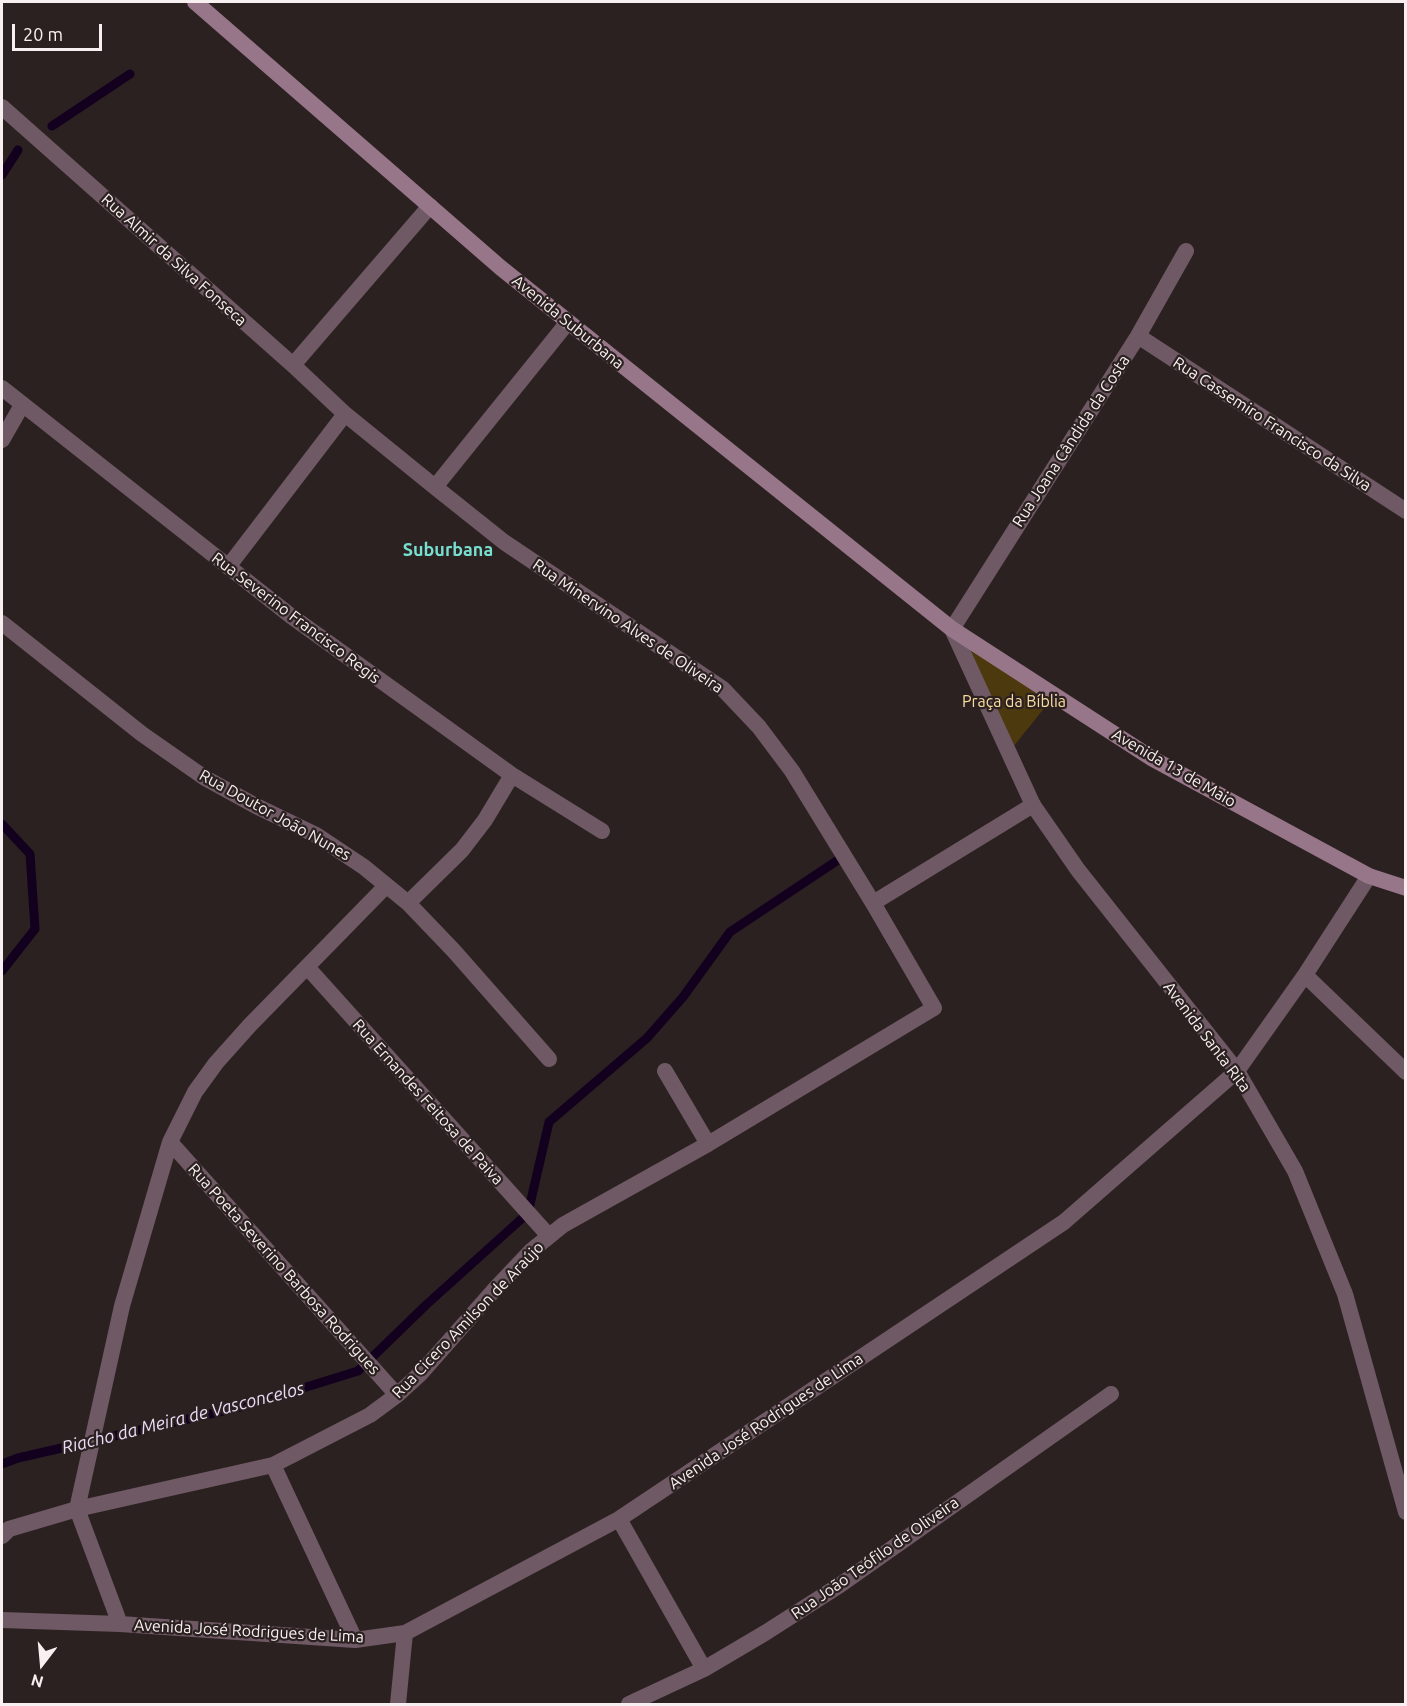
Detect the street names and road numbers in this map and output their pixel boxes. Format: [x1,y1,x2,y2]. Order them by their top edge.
street label: Rua Almir da Silva Fonseca [97,190,251,330]
street label: Avenida Suburbana [508,271,628,373]
street label: Rua Joana Cândida da Costa [1008,351,1134,531]
street label: Rua Cassemiro Francisco da Silva [1169,353,1375,495]
street label: Rua Severino Francisco Regis [208,548,384,688]
street label: Rua Minervino Alves de Oliveira [529,555,727,697]
street label: Avenida 13 de Maio [1109,725,1239,811]
street label: Rua Doutor João Nunes [196,765,354,865]
street label: Avenida Santa Rita [1159,978,1255,1096]
street label: Rua Ernandes Feitosa de Paiva [349,1015,507,1189]
street label: Rua Poeta Severino Barbosa Rodrigues [184,1160,384,1378]
street label: Rua Cicero Amilson de Araújo [388,1238,548,1402]
street label: Avenida José Rodrigues de Lima [665,1349,867,1493]
street label: Rua João Teófilo de Oliveira [788,1493,962,1623]
street label: Avenida José Rodrigues de Lima [134,1615,364,1647]

